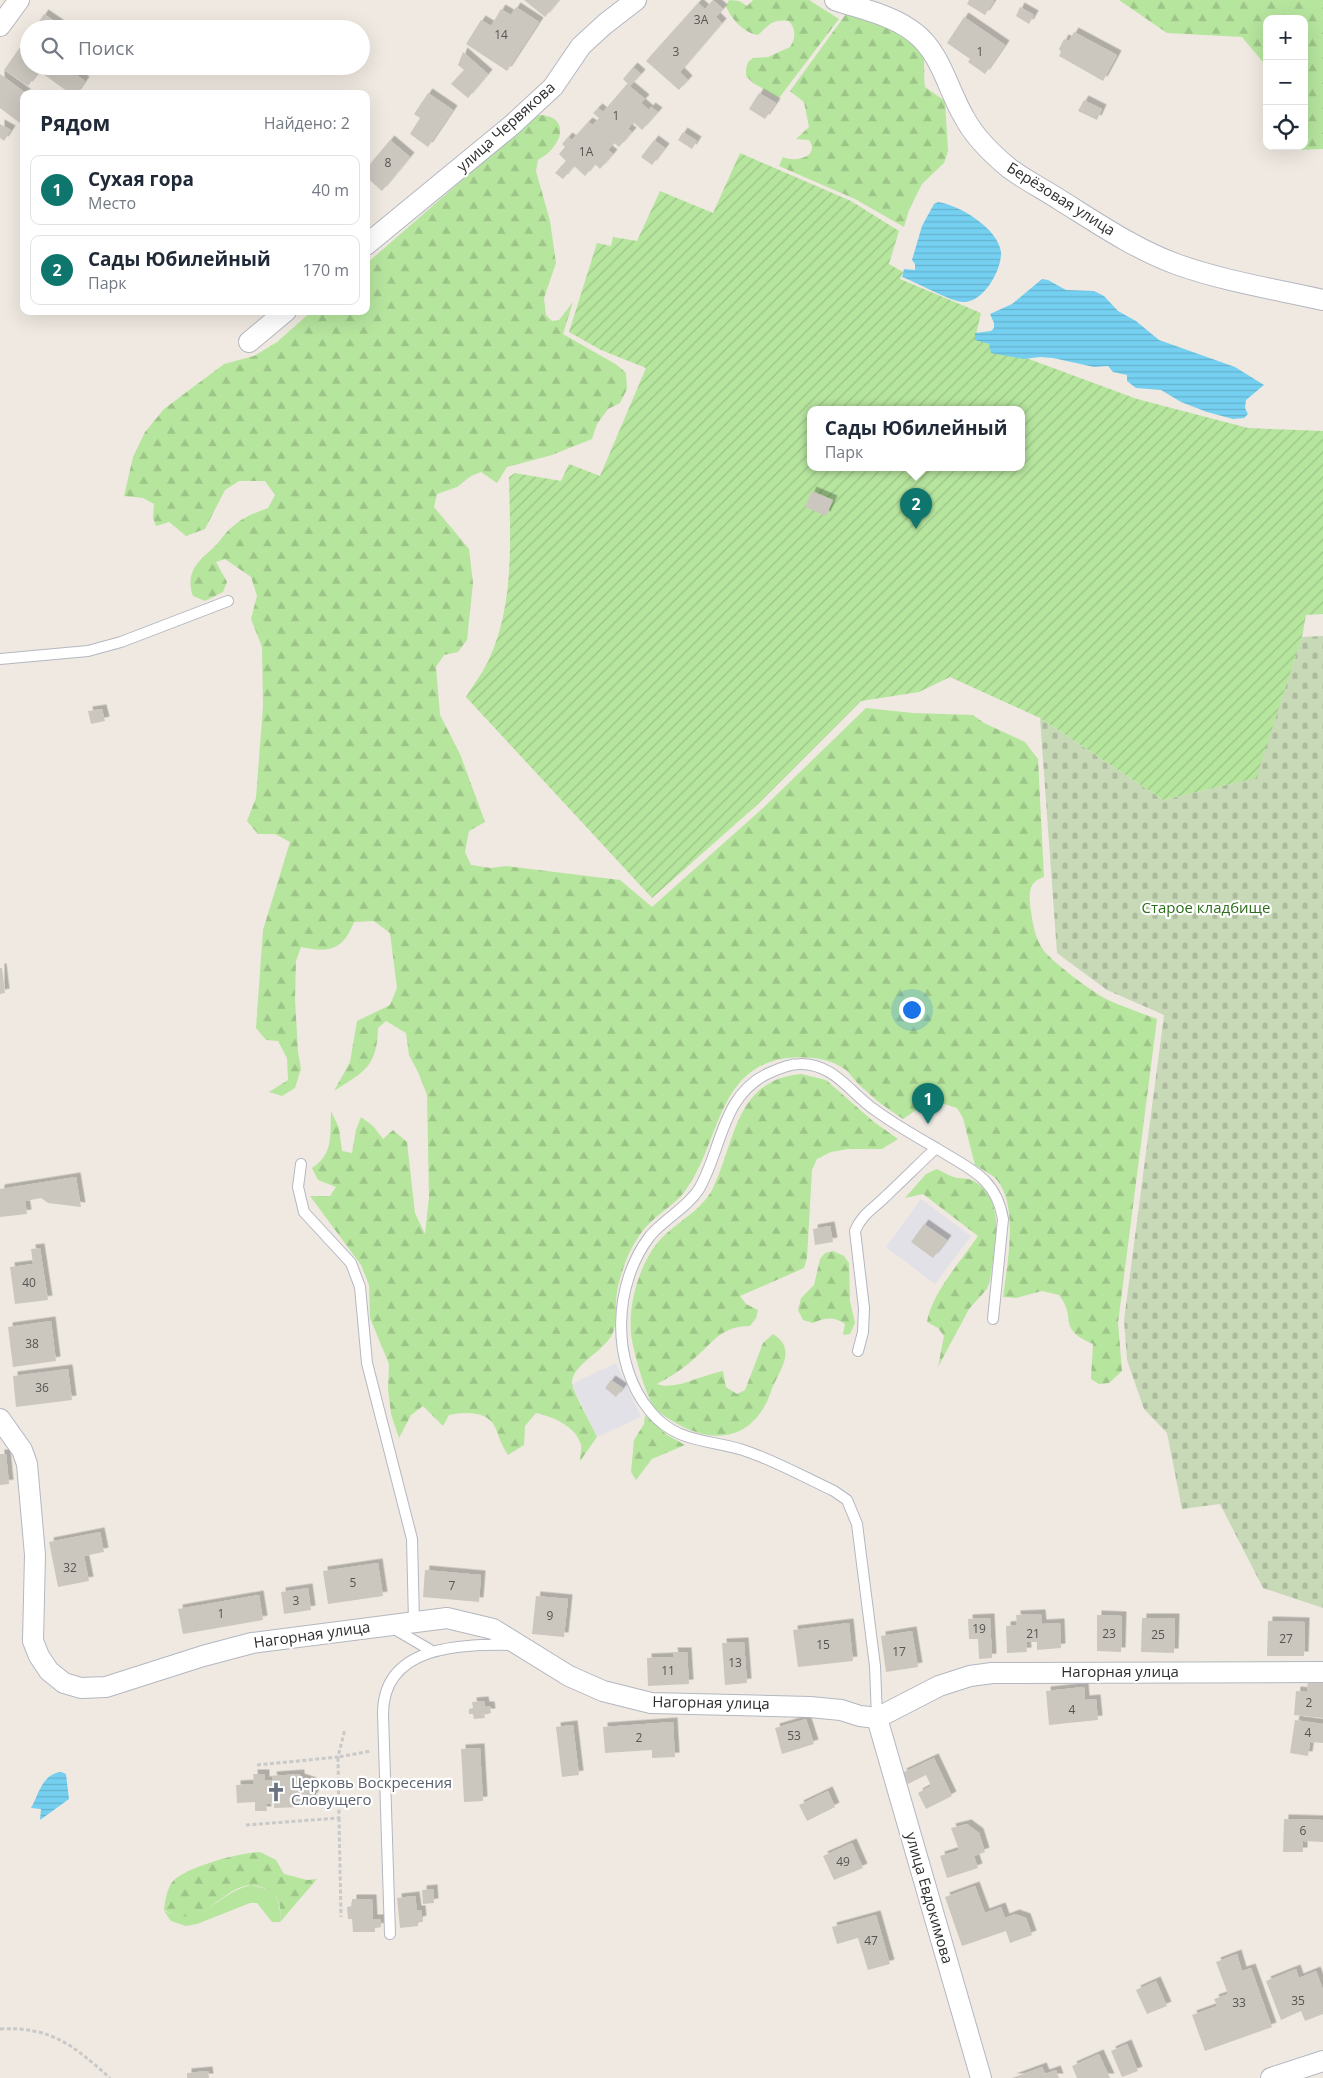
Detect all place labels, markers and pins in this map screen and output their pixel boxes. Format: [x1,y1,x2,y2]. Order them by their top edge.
pin: 2 [900,488,932,529]
pin: 1 [912,1083,944,1124]
place label: Церковь Воскресения Словущего [291,1772,452,1809]
church icon: Церковь Воскресения Словущего [265,1781,287,1803]

